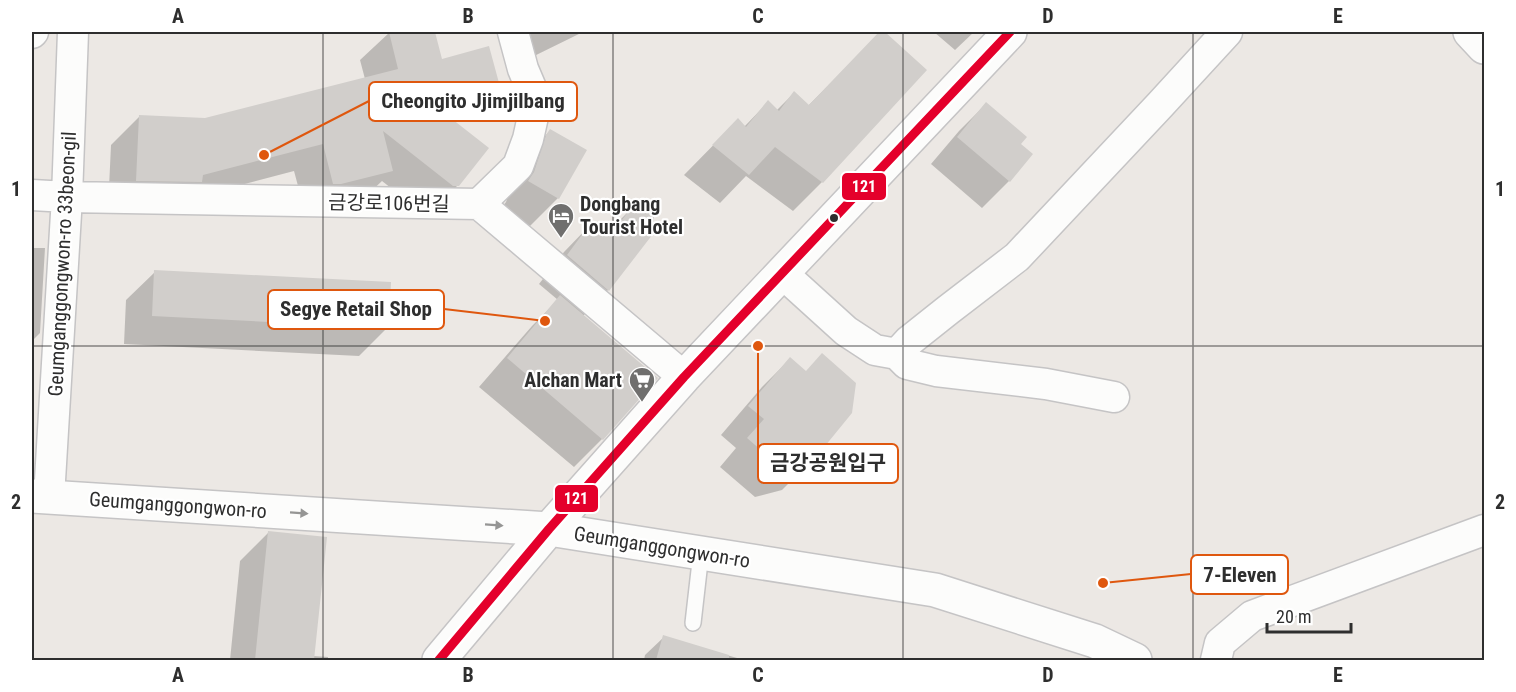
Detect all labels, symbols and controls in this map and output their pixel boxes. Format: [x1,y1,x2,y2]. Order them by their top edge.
text: A [172,4,184,28]
text: B [462,4,474,28]
text: C [752,4,764,28]
text: D [1042,4,1054,28]
text: E [1333,4,1343,28]
callout: Cheongito Jjimjilbang [369,82,577,121]
text: Cheongito Jjimjilbang [381,89,565,113]
street label: Geumganggongwon-ro 33beon-gil [43,131,81,397]
line badge: 121 [841,172,887,201]
text: 1 [11,177,21,201]
text: 121 [852,177,876,196]
text: 1 [1495,177,1505,201]
street label: 금강로106번길 [328,190,450,216]
place label: Dongbang Tourist Hotel [580,192,683,239]
hotel icon: Dongbang Tourist Hotel [546,201,576,239]
unlabelled marker [828,212,840,224]
callout: Segye Retail Shop [268,290,444,329]
text: Segye Retail Shop [280,297,432,321]
supermarket icon: Alchan Mart [627,365,657,403]
place label: Alchan Mart [524,368,622,392]
callout: 금강공원입구 [758,444,898,483]
text: 금강공원입구 [770,451,886,475]
line badge: 121 [554,484,599,513]
street label: Geumganggongwon-ro [88,487,268,523]
text: 121 [564,489,588,508]
text: 2 [11,490,21,514]
text: 2 [1495,490,1505,514]
one-way arrow [290,508,309,517]
one-way arrow [485,520,504,530]
street label: Geumganggongwon-ro [572,521,752,573]
callout: 7-Eleven [1191,555,1288,594]
text: 7-Eleven [1203,563,1277,587]
scale bar [1267,596,1351,634]
text: 20 m [1276,606,1311,627]
text: A [172,663,184,687]
text: B [462,663,474,687]
text: C [752,663,764,687]
text: D [1042,663,1054,687]
text: E [1333,663,1343,687]

